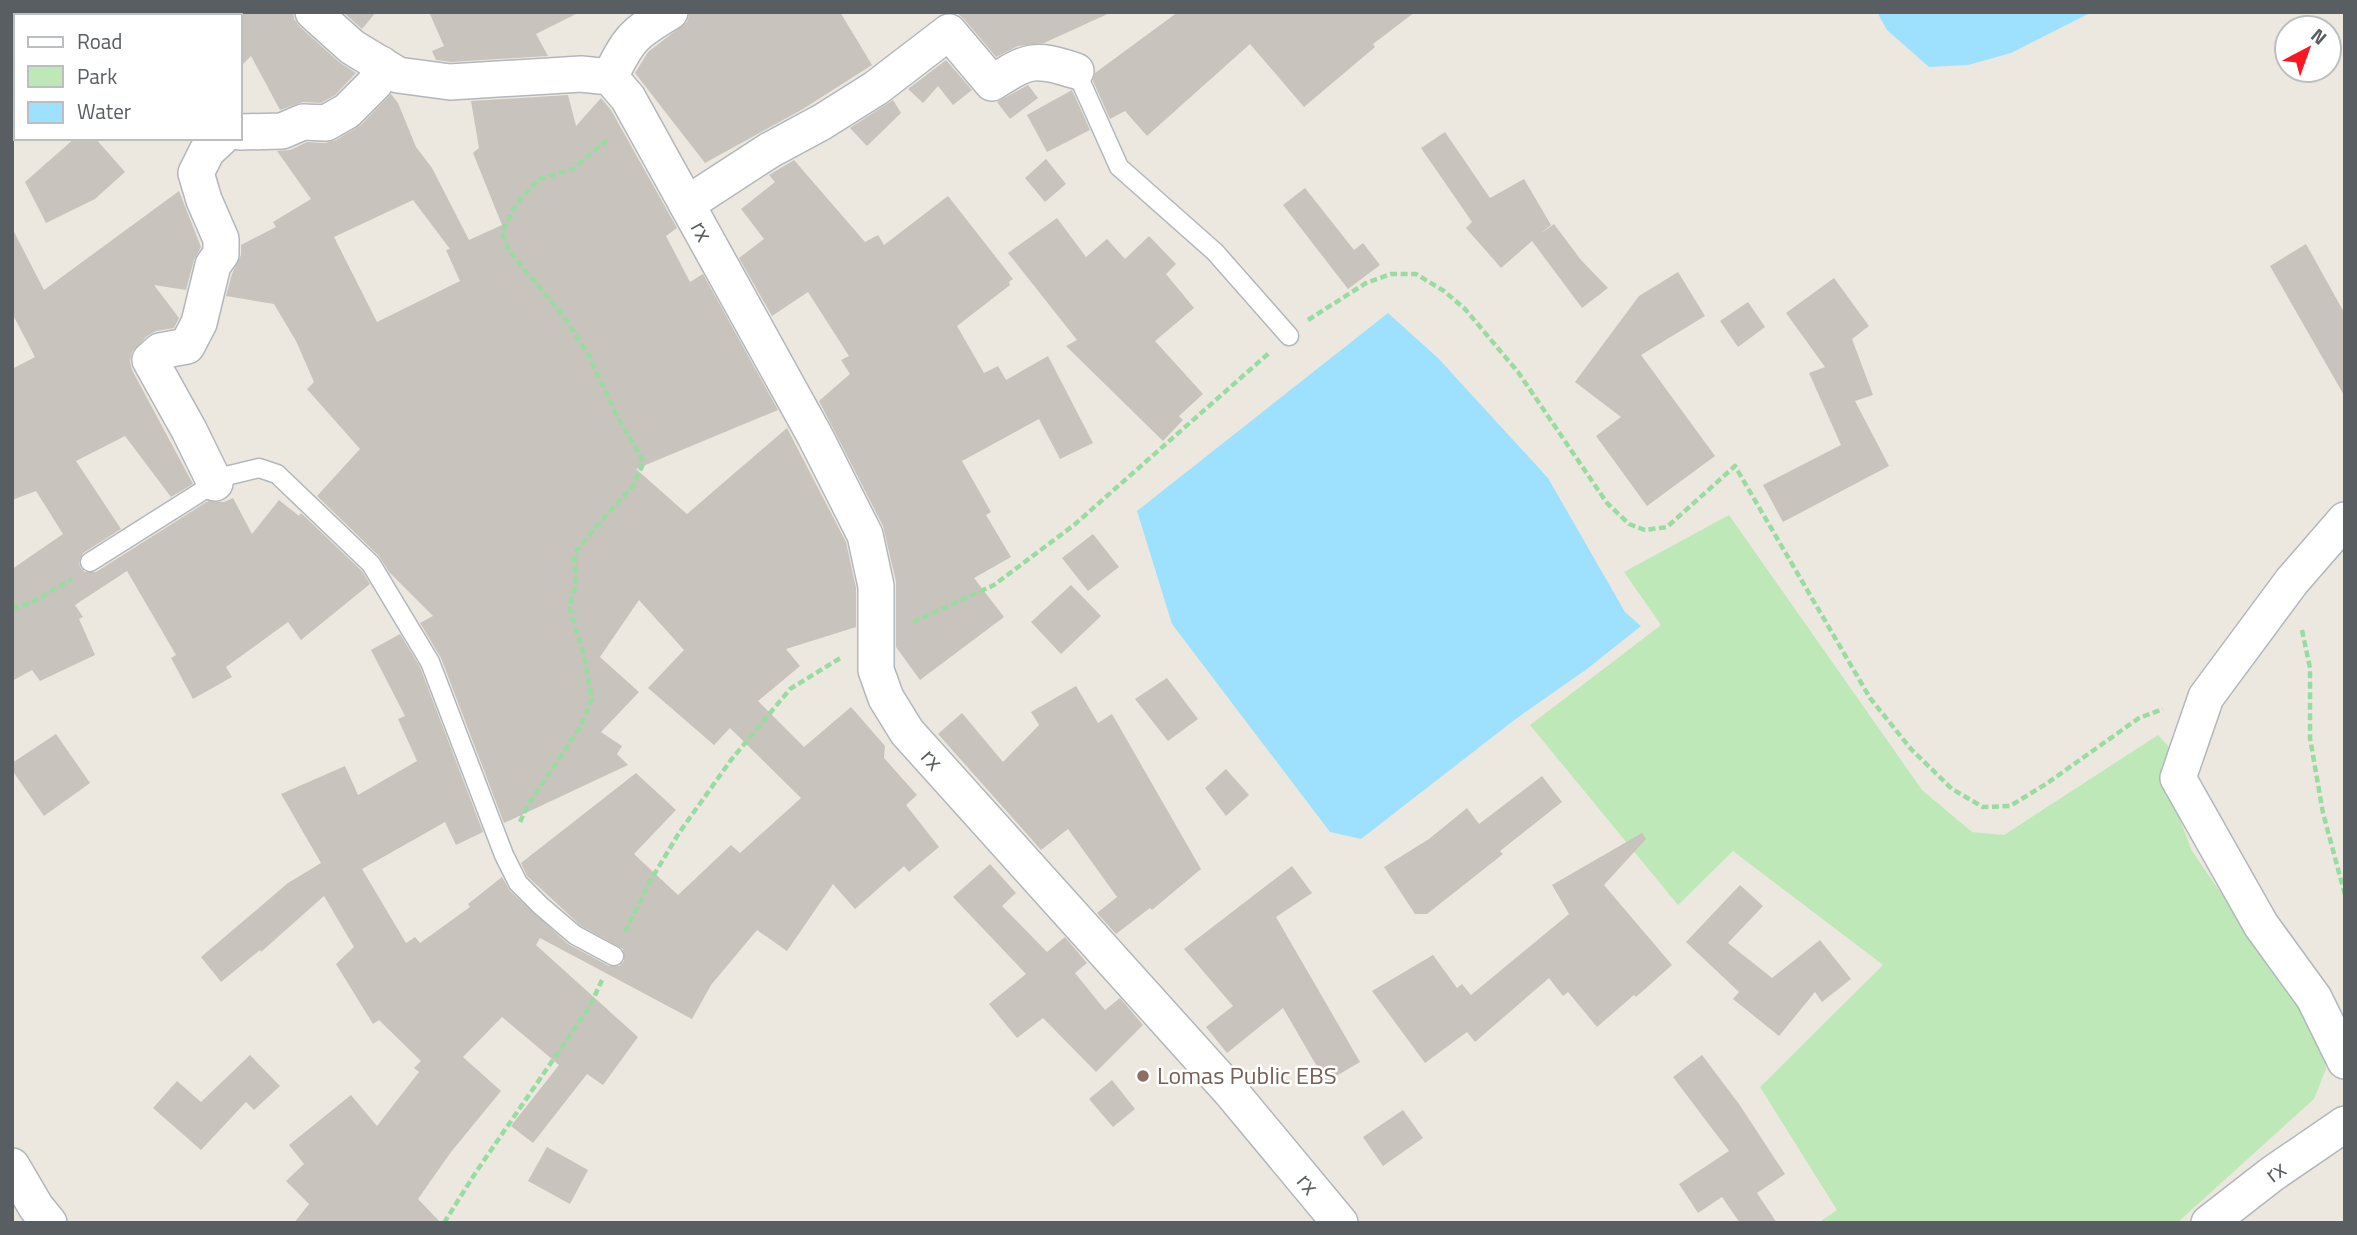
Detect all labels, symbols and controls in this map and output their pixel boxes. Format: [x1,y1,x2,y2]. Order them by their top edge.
legend [14,14,242,140]
north arrow [2273,14,2343,84]
text: N [2305,21,2334,51]
text: Road [77,25,122,57]
text: Park [77,60,117,92]
text: Water [77,95,131,127]
street label: rx [682,214,723,248]
street label: rx [913,740,952,778]
place label: Lomas Public EBS [1157,1057,1337,1093]
marker: Lomas Public EBS [1135,1068,1151,1084]
street label: rx [2256,1150,2293,1191]
street label: rx [1288,1165,1329,1202]

